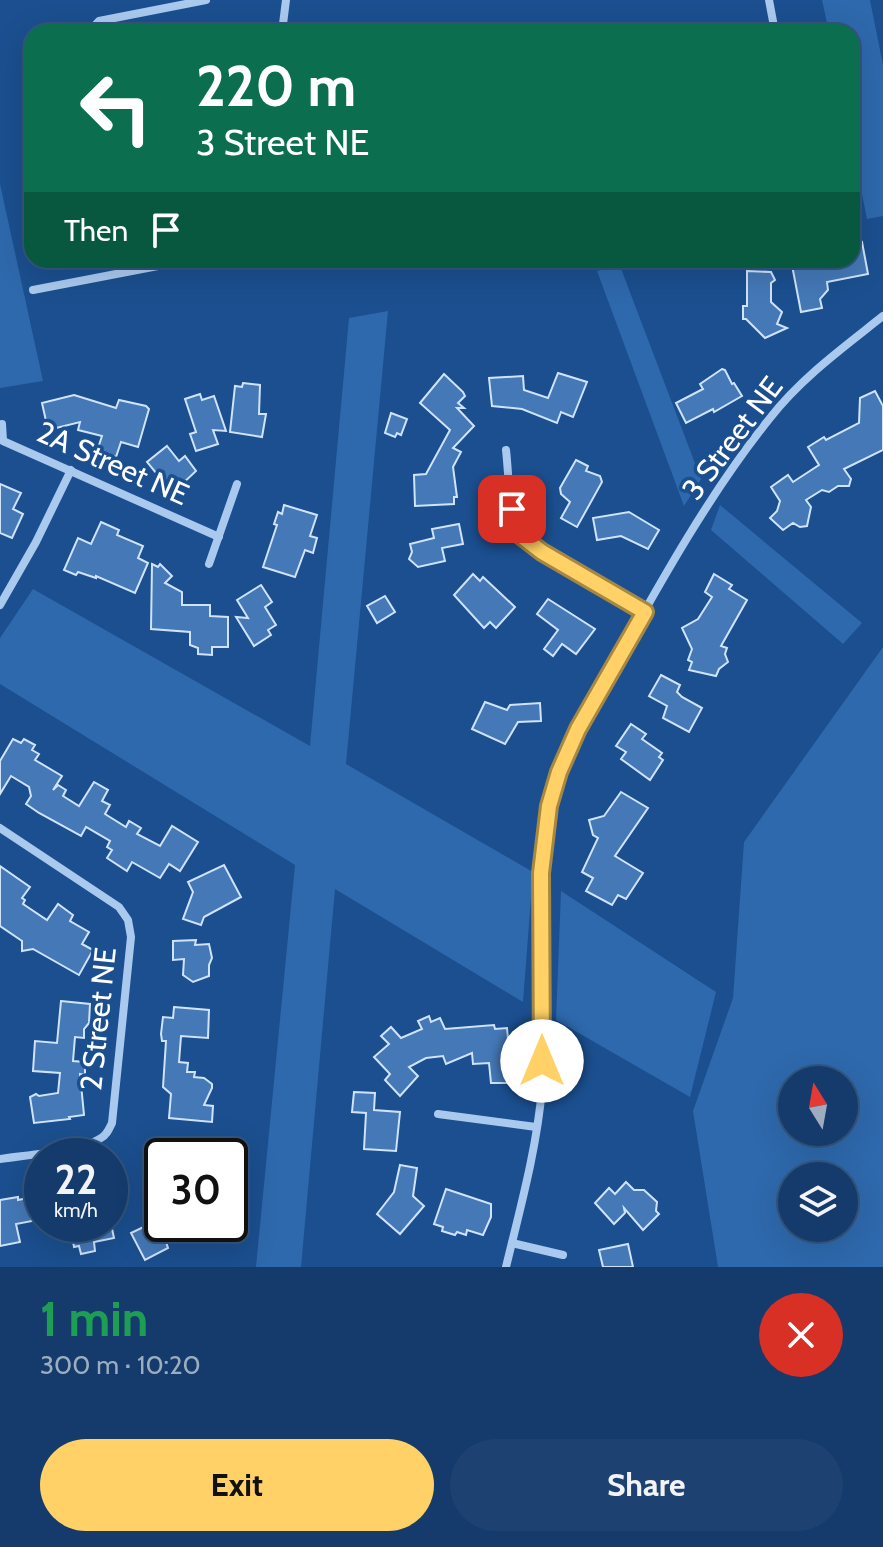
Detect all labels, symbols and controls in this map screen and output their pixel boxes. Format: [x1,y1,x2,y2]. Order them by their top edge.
text: 220 m [196,52,356,120]
icon: left [64,56,168,160]
text: 3 Street NE [196,120,369,164]
icon: arrive [144,208,188,252]
text: Then [64,212,128,249]
street label: 3 Street NE [674,369,790,507]
street label: 2A Street NE [31,413,195,513]
pin [478,475,546,543]
icon: arrive [490,487,534,531]
street label: 2 Street NE [72,945,124,1093]
position arrow [500,1019,584,1103]
north arrow [778,1066,858,1146]
map controls [778,1066,858,1242]
speed limit sign: 30 [144,1138,248,1242]
text: 22 [55,1155,97,1204]
button: layers [778,1162,858,1242]
text: km/h [54,1198,98,1222]
text: 1 min [40,1290,148,1348]
button: close [759,1293,843,1377]
text: 300 m · 10:20 [40,1349,201,1381]
button: Exit [40,1439,434,1531]
button: Share [450,1439,843,1531]

